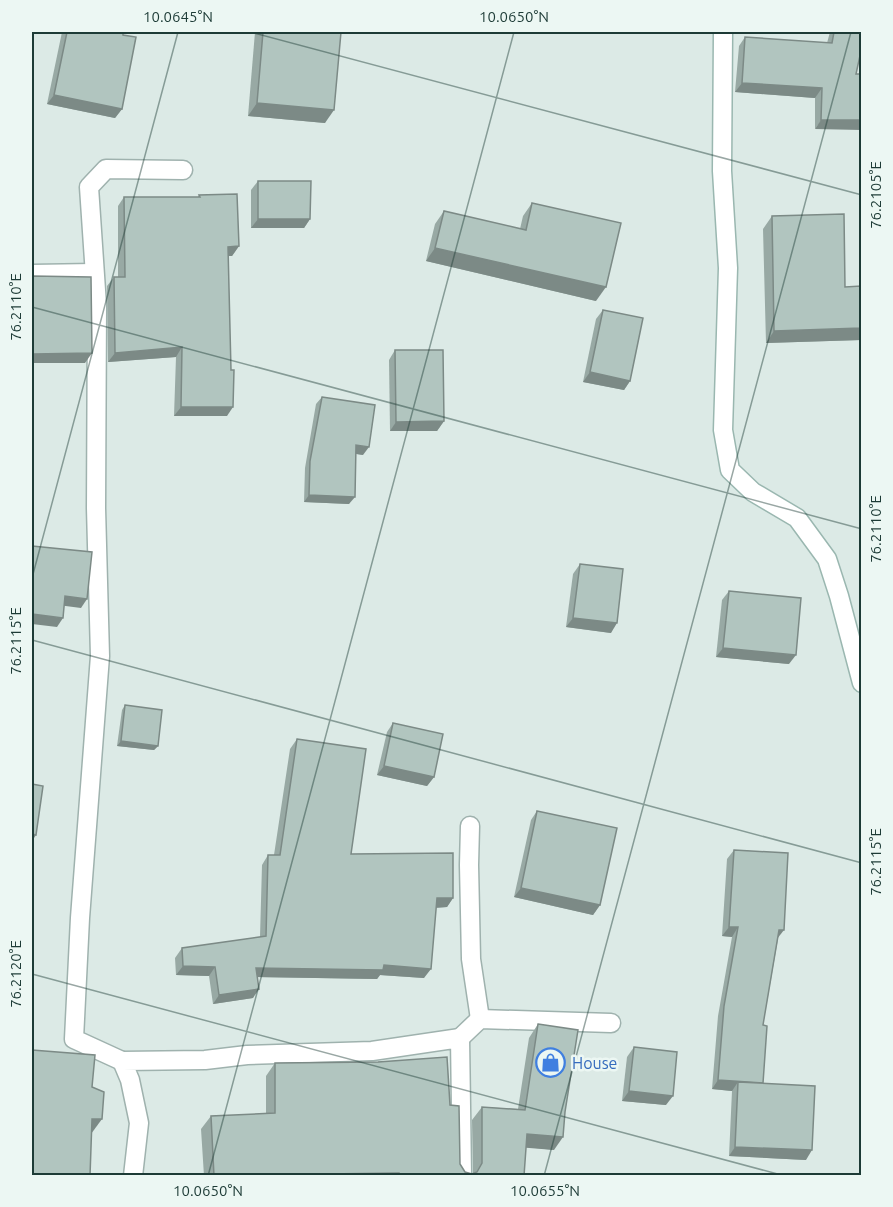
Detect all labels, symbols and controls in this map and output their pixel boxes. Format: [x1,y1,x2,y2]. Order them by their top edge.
text: 10.0645°N [143,8,213,25]
text: 10.0650°N [479,8,549,25]
text: 76.2105°E [867,161,884,229]
text: 76.2110°E [7,273,24,341]
text: 76.2110°E [867,495,884,563]
text: 76.2115°E [7,607,24,675]
text: 76.2115°E [867,828,884,896]
text: 76.2120°E [7,940,24,1008]
shop icon: House [535,1047,567,1079]
place label: House [572,1054,617,1072]
text: 10.0650°N [173,1182,243,1199]
text: 10.0655°N [510,1182,580,1199]

